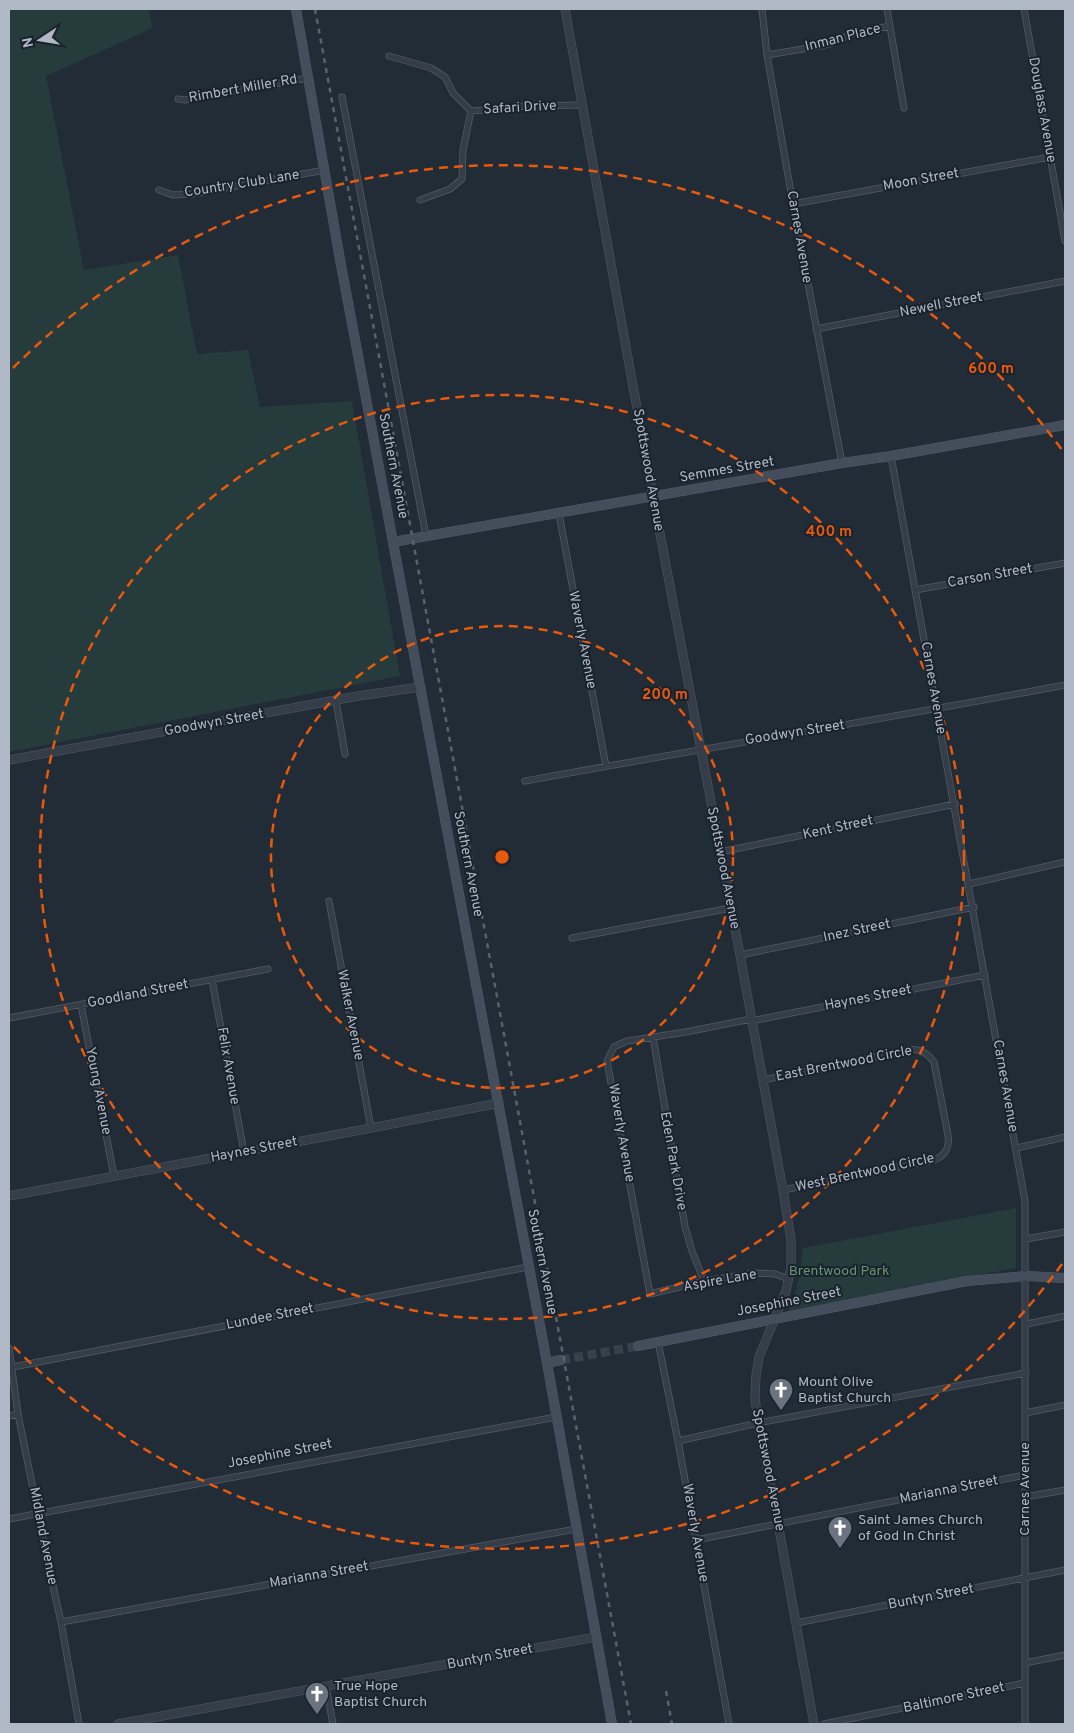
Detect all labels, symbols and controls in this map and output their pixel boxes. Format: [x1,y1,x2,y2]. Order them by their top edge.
north arrow [15,15,65,65]
street label: Inman Place [803,20,883,56]
text: N [19,36,38,49]
street label: Douglass Avenue [1024,56,1060,164]
street label: Rimbert Miller Rd [187,71,299,107]
street label: Safari Drive [483,98,557,118]
street label: Moon Street [882,165,960,195]
street label: Country Club Lane [183,167,301,201]
street label: Carnes Avenue [783,189,815,285]
street label: Newell Street [898,289,984,321]
text: 600 m [968,360,1014,379]
street label: Spottswood Avenue [629,407,667,533]
street label: Southern Avenue [374,412,412,520]
street label: Semmes Street [678,453,776,487]
text: 400 m [806,523,852,542]
street label: Carson Street [946,560,1034,592]
street label: Waverly Avenue [564,590,600,690]
street label: Carnes Avenue [917,640,949,736]
text: 200 m [642,686,688,705]
street label: Goodwyn Street [163,706,265,740]
street label: Goodwyn Street [744,717,846,749]
street label: Spottswood Avenue [703,805,743,931]
street label: Southern Avenue [449,810,487,918]
street label: Kent Street [801,812,875,844]
centre of rings [493,848,511,866]
street label: Inez Street [822,916,892,946]
street label: Walker Avenue [333,968,367,1062]
street label: Goodland Street [86,976,190,1012]
street label: Haynes Street [823,981,913,1015]
street label: Felix Avenue [213,1026,243,1106]
street label: Carnes Avenue [989,1038,1021,1134]
street label: East Brentwood Circle [774,1042,914,1086]
street label: Young Avenue [81,1046,115,1136]
street label: Waverly Avenue [604,1083,638,1183]
street label: Eden Park Drive [656,1110,690,1212]
street label: Haynes Street [209,1133,299,1167]
street label: West Brentwood Circle [794,1150,936,1196]
street label: Southern Avenue [523,1208,561,1316]
park label: Brentwood Park [789,1263,889,1280]
street label: Aspire Lane [682,1266,758,1296]
street label: Josephine Street [735,1284,843,1320]
street label: Lundee Street [225,1300,315,1334]
place label: Mount Olive Baptist Church [798,1374,891,1407]
church icon: Mount Olive Baptist Church [768,1377,794,1411]
street label: Spottswood Avenue [748,1407,788,1533]
street label: Josephine Street [226,1436,334,1472]
street label: Carnes Avenue [1017,1442,1034,1536]
street label: Marianna Street [898,1472,1000,1508]
street label: Waverly Avenue [678,1483,712,1583]
street label: Midland Avenue [25,1486,61,1586]
place label: Saint James Church of God In Christ [858,1512,983,1545]
church icon: Saint James Church of God In Christ [827,1515,853,1549]
street label: Marianna Street [268,1558,370,1592]
street label: Buntyn Street [887,1580,975,1614]
street label: Buntyn Street [446,1640,534,1674]
place label: True Hope Baptist Church [334,1678,427,1711]
street label: Baltimore Street [902,1679,1006,1717]
church icon: True Hope Baptist Church [304,1681,330,1715]

